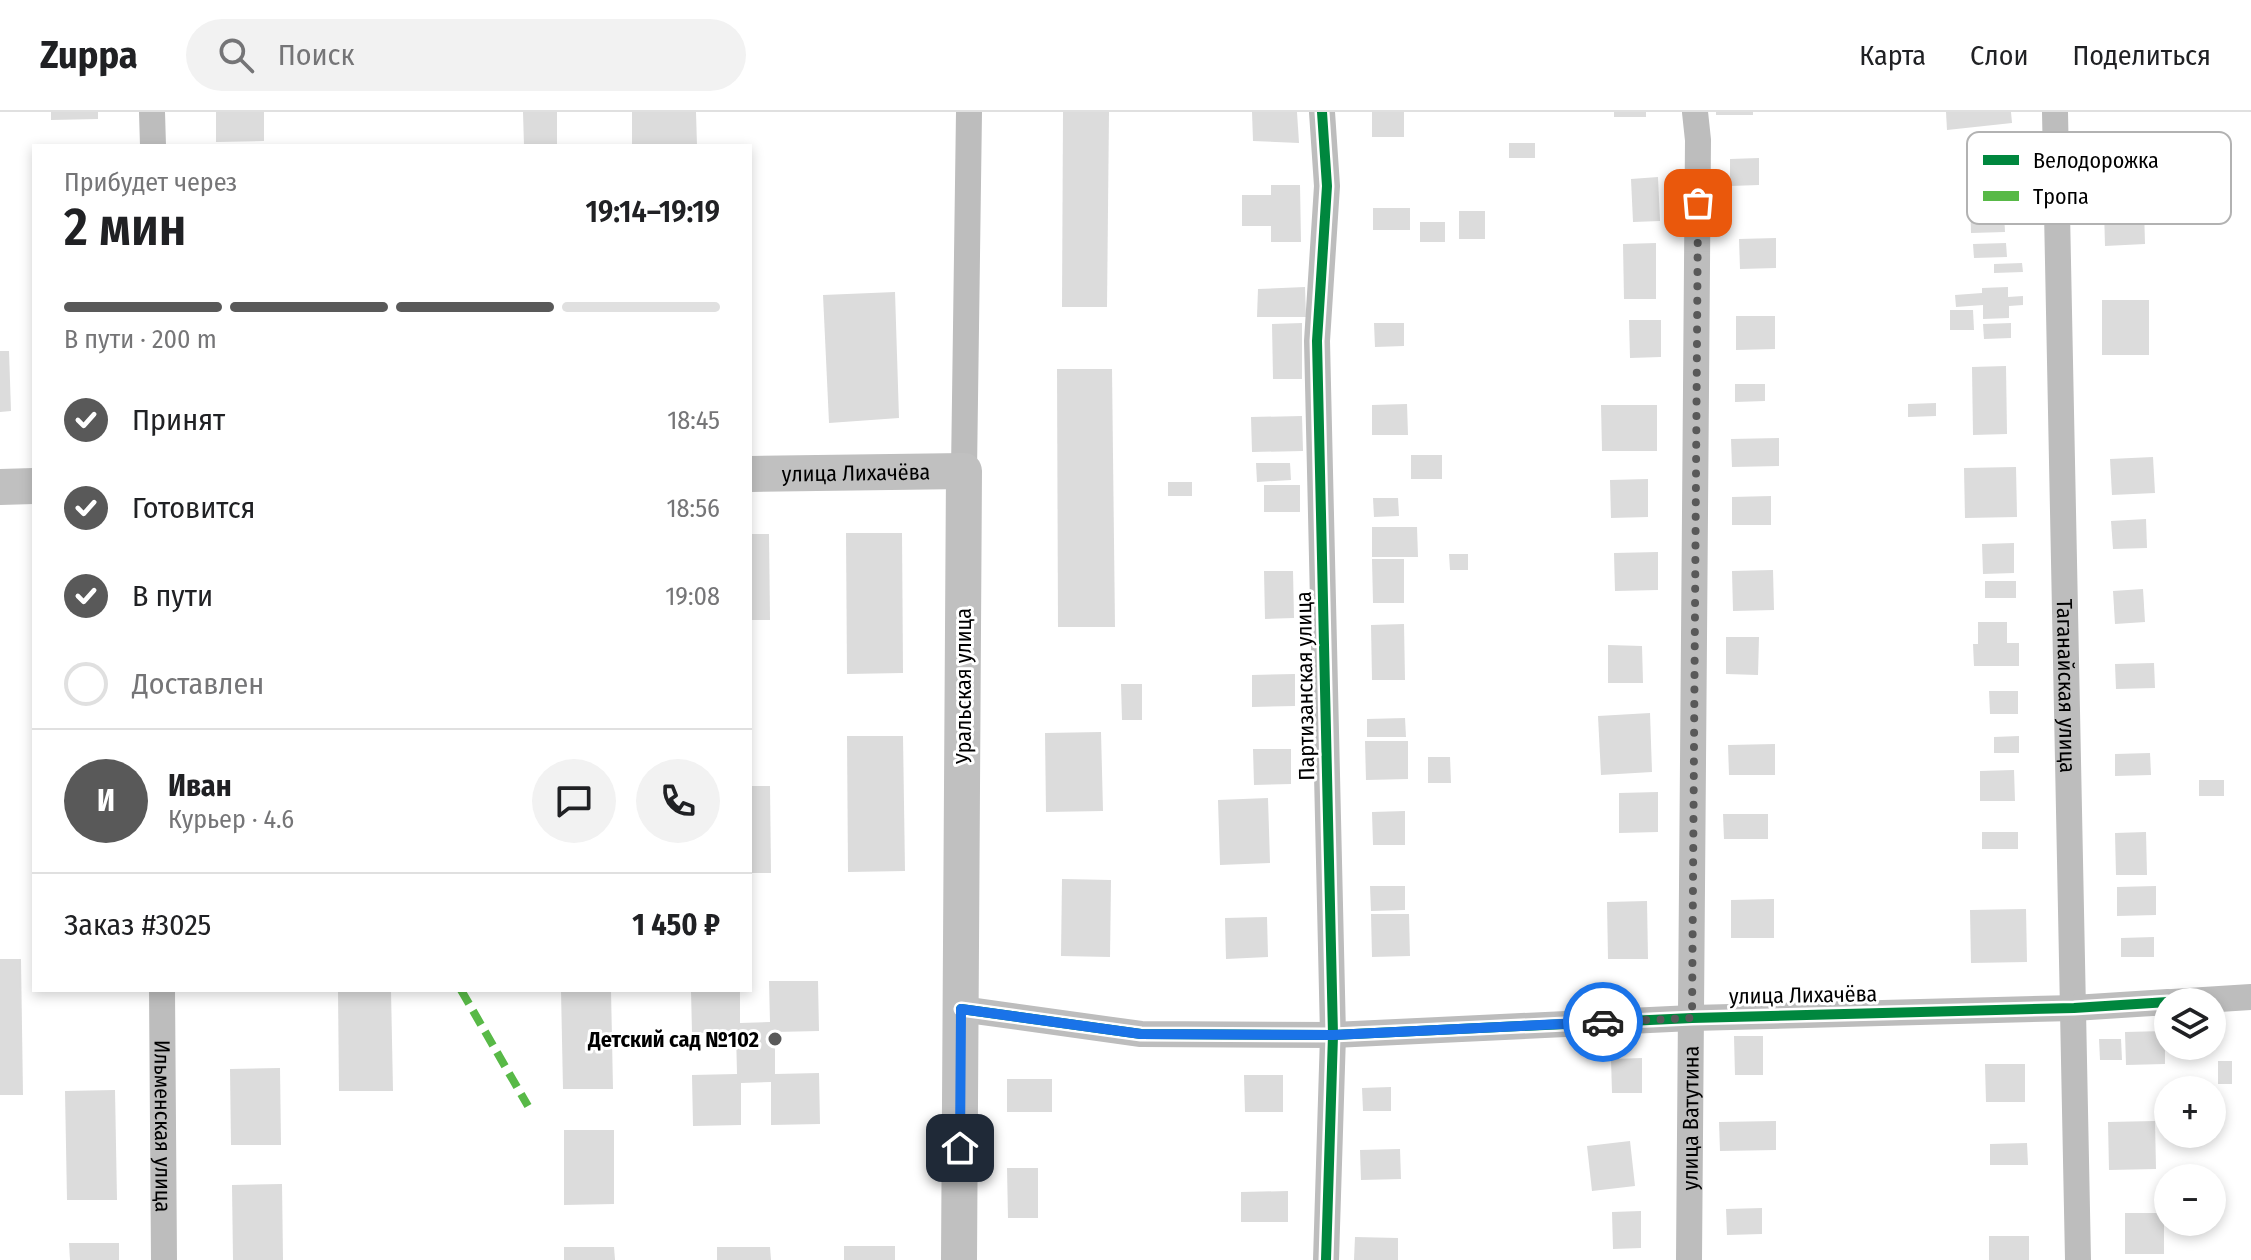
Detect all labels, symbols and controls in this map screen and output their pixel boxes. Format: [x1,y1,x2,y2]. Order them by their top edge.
search box [186,19,746,91]
text: Zuppa [40,32,138,78]
icon: search [214,33,258,77]
text: Поиск [278,37,355,73]
text: Карта [1859,39,1926,72]
text: Слои [1970,39,2028,72]
text: Поделиться [2072,39,2211,72]
legend [1967,132,2231,224]
text: Велодорожка [2033,147,2159,174]
text: Прибудет через [64,167,237,198]
pin [1664,169,1732,237]
icon: bag [1676,181,1720,225]
text: Тропа [2033,183,2089,210]
text: 19:14–19:19 [585,194,720,230]
text: 2 мин [64,196,187,259]
text: В пути · 200 m [64,324,217,355]
icon: check [64,398,108,442]
text: Принят [132,402,225,438]
text: 18:45 [667,405,720,436]
street label: улица Лихачёва [782,458,930,487]
icon: check [64,486,108,530]
text: Готовится [132,490,255,526]
text: 18:56 [666,493,720,524]
icon: check [64,574,108,618]
text: В пути [132,578,213,614]
text: 19:08 [665,581,720,612]
street label: Партизанская улица [1290,591,1320,781]
street label: Таганайская улица [2051,599,2082,773]
street label: Уральская улица [950,608,977,765]
text: Доставлен [132,666,264,702]
button: chat [532,759,616,843]
button: phone [636,759,720,843]
text: Иван [168,768,232,804]
text: И [97,783,115,819]
text: Курьер · 4.6 [168,804,294,835]
text: Заказ #3025 [64,907,211,943]
text: 1 450 ₽ [632,907,720,943]
street label: улица Лихачёва [1729,980,1877,1010]
courier [1563,982,1643,1062]
map controls [2154,988,2226,1236]
button: layers [2154,988,2226,1060]
icon: car [1581,1000,1625,1044]
place label: Детский сад №102 [587,1026,759,1053]
marker: Детский сад №102 [766,1030,784,1048]
street label: Ильменская улица [149,1040,177,1212]
street label: улица Ватутина [1676,1046,1704,1190]
button: + [2154,1076,2226,1148]
pin [926,1114,994,1182]
icon: home [938,1126,982,1170]
button: − [2154,1164,2226,1236]

